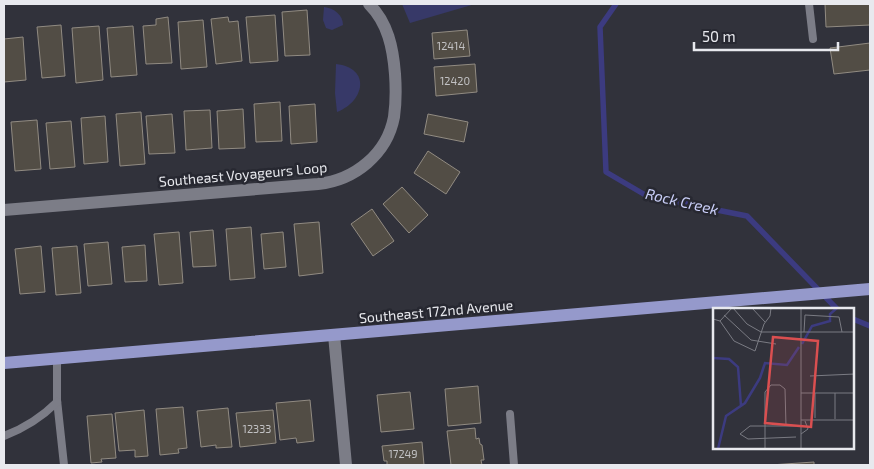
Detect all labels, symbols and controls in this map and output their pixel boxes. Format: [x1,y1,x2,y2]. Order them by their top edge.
scale bar [694,20,838,52]
text: 50 m [702,27,736,45]
house number: 12414 [437,39,465,52]
house number: 12420 [440,74,470,87]
street label: Southeast Voyageurs Loop [158,158,328,190]
water label: Rock Creek [644,184,720,218]
street label: Southeast 172nd Avenue [358,296,514,326]
inset map [713,308,854,449]
house number: 12333 [243,422,271,435]
house number: 17249 [388,447,418,460]

